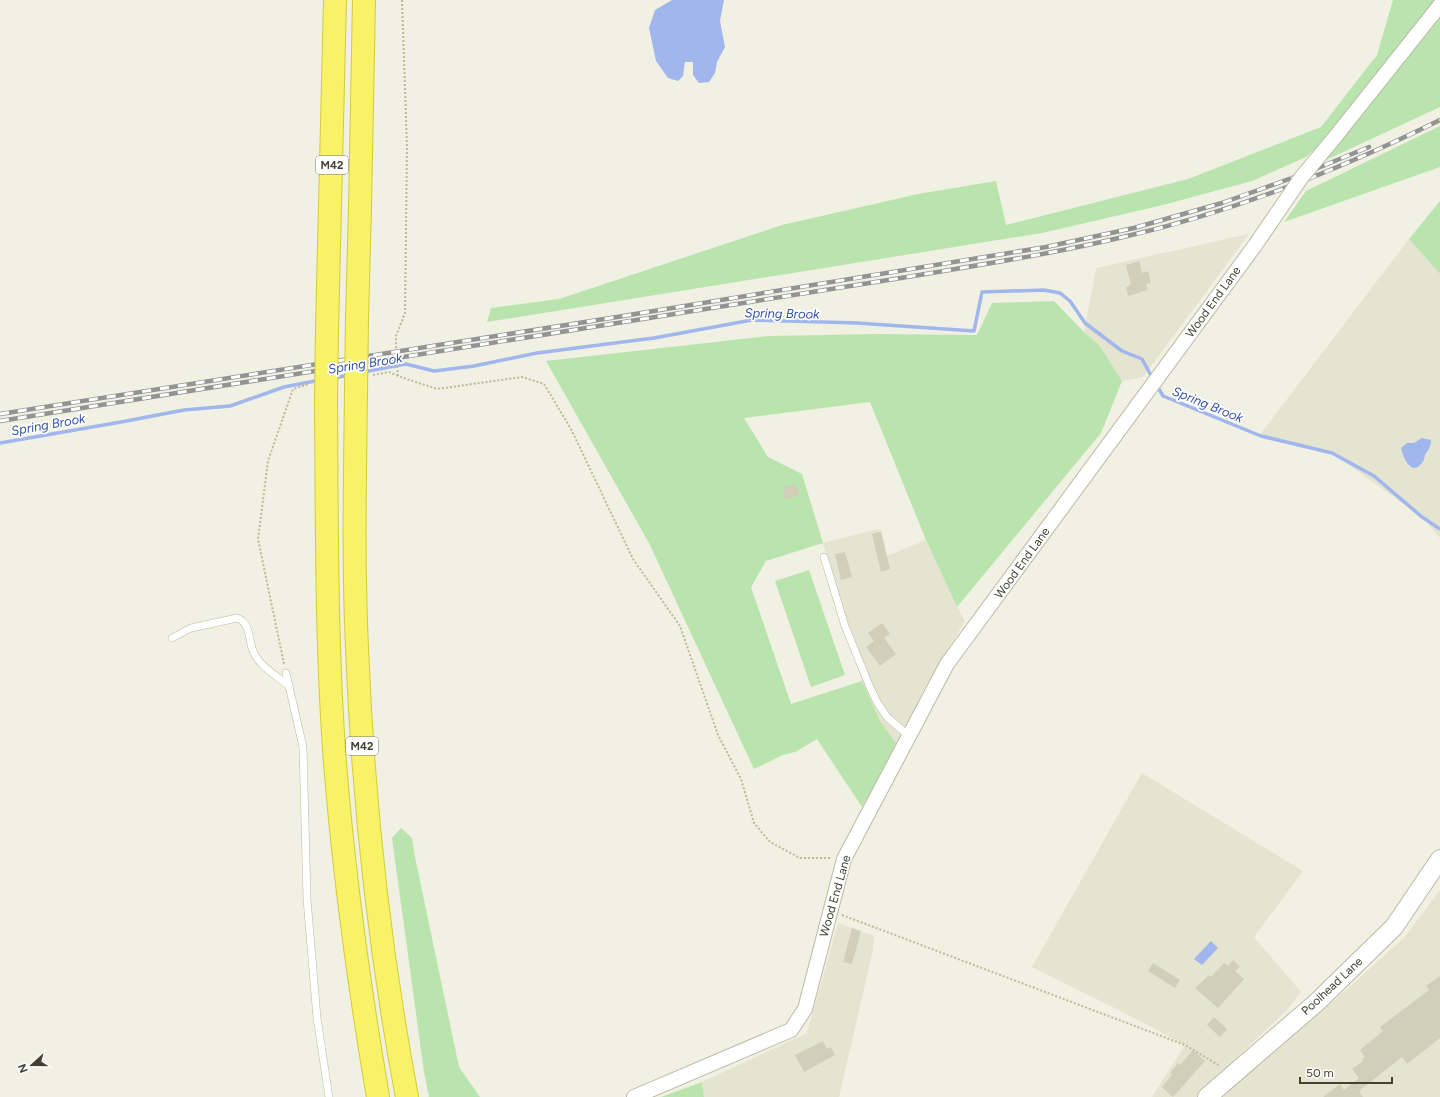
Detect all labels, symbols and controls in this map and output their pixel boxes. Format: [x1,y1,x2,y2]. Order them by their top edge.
road number: M42 [316,156,348,174]
street label: Wood End Lane [1183,263,1244,340]
water label: Spring Brook [744,305,820,322]
water label: Spring Brook [327,350,404,377]
water label: Spring Brook [1170,383,1246,426]
water label: Spring Brook [10,410,87,438]
street label: Wood End Lane [992,524,1053,601]
road number: M42 [346,737,378,755]
street label: Wood End Lane [817,853,853,938]
street label: Poolhead Lane [1299,954,1366,1018]
north arrow [12,1045,52,1085]
scale bar [1300,1059,1392,1085]
text: N [16,1062,31,1075]
text: 50 m [1306,1066,1334,1080]

